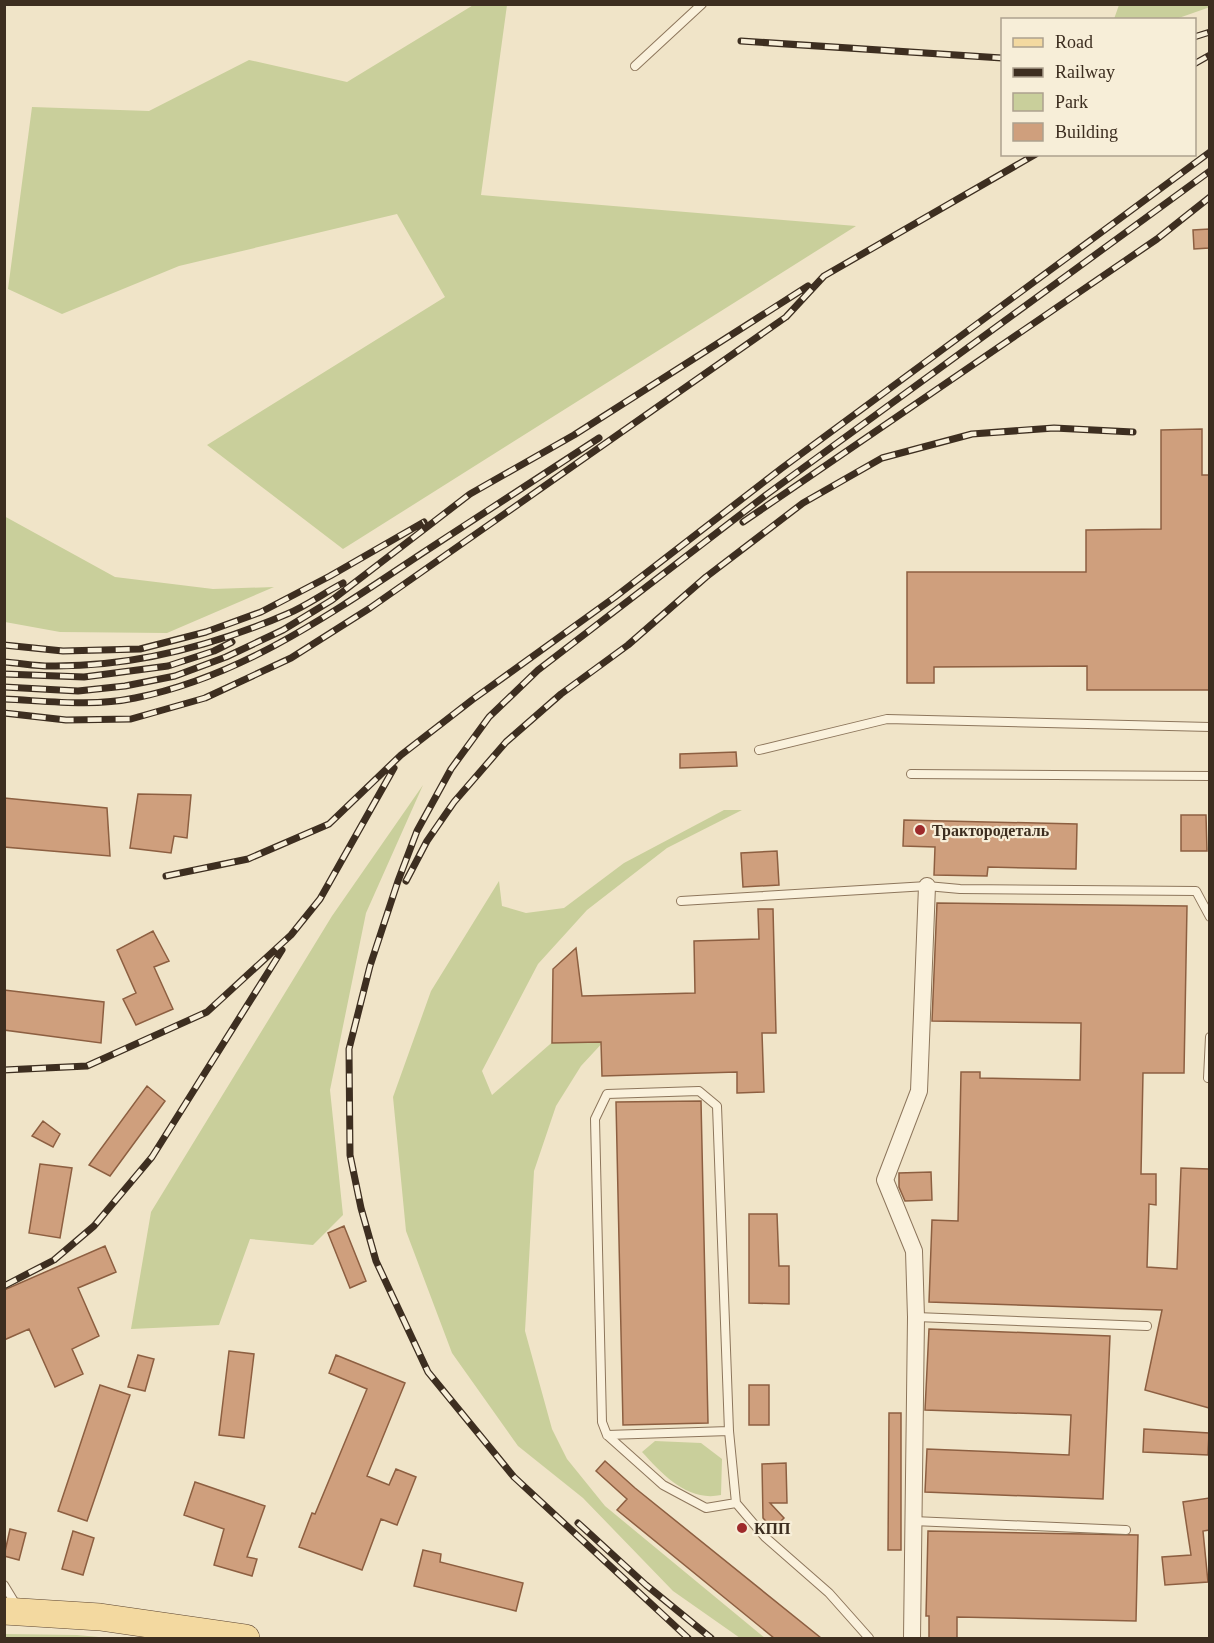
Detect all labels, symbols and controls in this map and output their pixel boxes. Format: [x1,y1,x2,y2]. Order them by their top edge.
legend [1001,18,1196,156]
text: Road [1055,32,1093,52]
text: Railway [1055,62,1115,82]
text: Park [1055,92,1088,112]
text: Building [1055,122,1118,142]
place label: Трактородеталь [932,822,1050,840]
marker: Трактородеталь [913,823,927,837]
place label: КПП [754,1520,791,1537]
marker: КПП [735,1521,749,1535]

